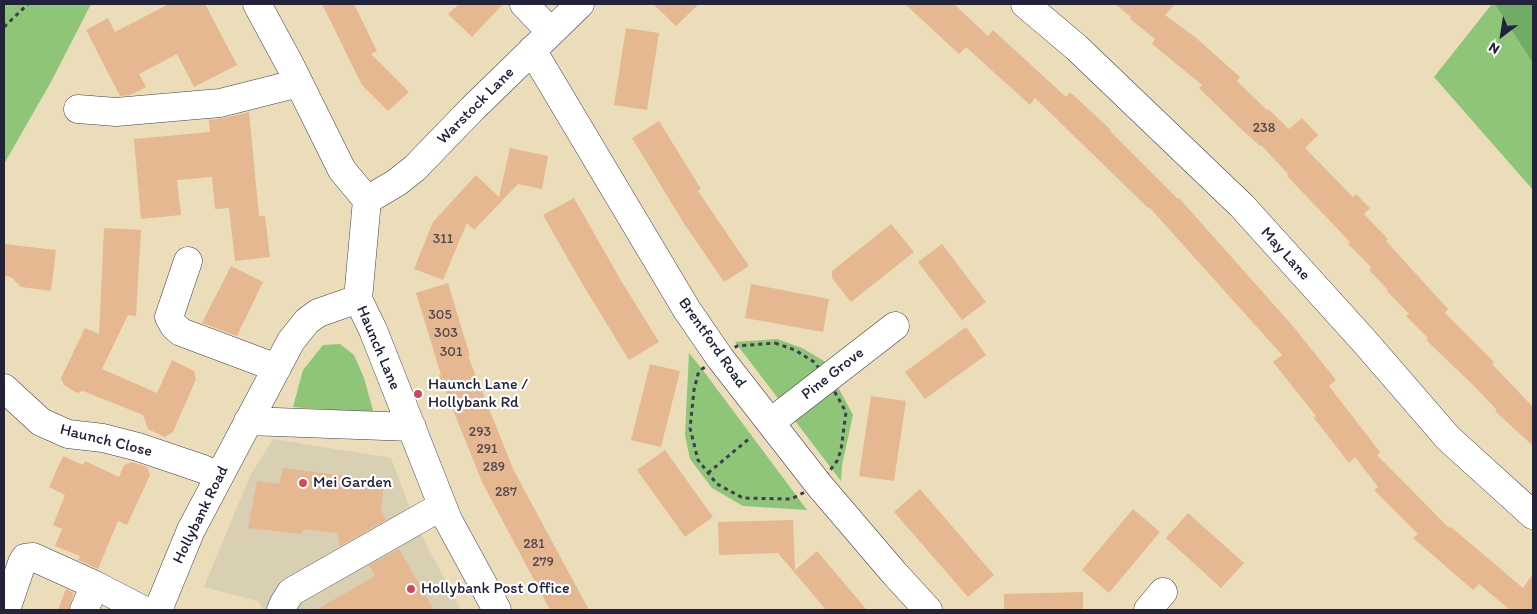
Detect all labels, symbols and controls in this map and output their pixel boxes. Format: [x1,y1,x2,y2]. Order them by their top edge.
north arrow [1477,10,1527,60]
text: N [1486,39,1502,58]
street label: Warstock Lane [433,63,519,149]
house number: 238 [1253,120,1275,136]
street label: May Lane [1256,223,1314,285]
house number: 311 [433,231,453,247]
street label: Brentford Road [674,294,750,392]
street label: Haunch Lane [352,303,404,393]
house number: 305 [428,307,452,323]
house number: 303 [434,325,458,341]
house number: 301 [440,344,462,360]
street label: Pine Grove [798,344,868,404]
place label: Haunch Lane / Hollybank Rd [428,375,528,413]
marker: Haunch Lane / Hollybank Rd [412,388,424,400]
street label: Haunch Close [58,420,154,462]
house number: 293 [469,424,491,440]
house number: 291 [476,441,498,457]
house number: 289 [483,459,505,475]
street label: Hollybank Road [169,463,233,567]
place label: Mei Garden [313,473,392,493]
marker: Mei Garden [297,477,309,489]
house number: 287 [495,484,517,500]
house number: 281 [523,536,545,552]
house number: 279 [532,554,554,570]
place label: Hollybank Post Office [421,579,570,599]
marker: Hollybank Post Office [405,583,417,595]

